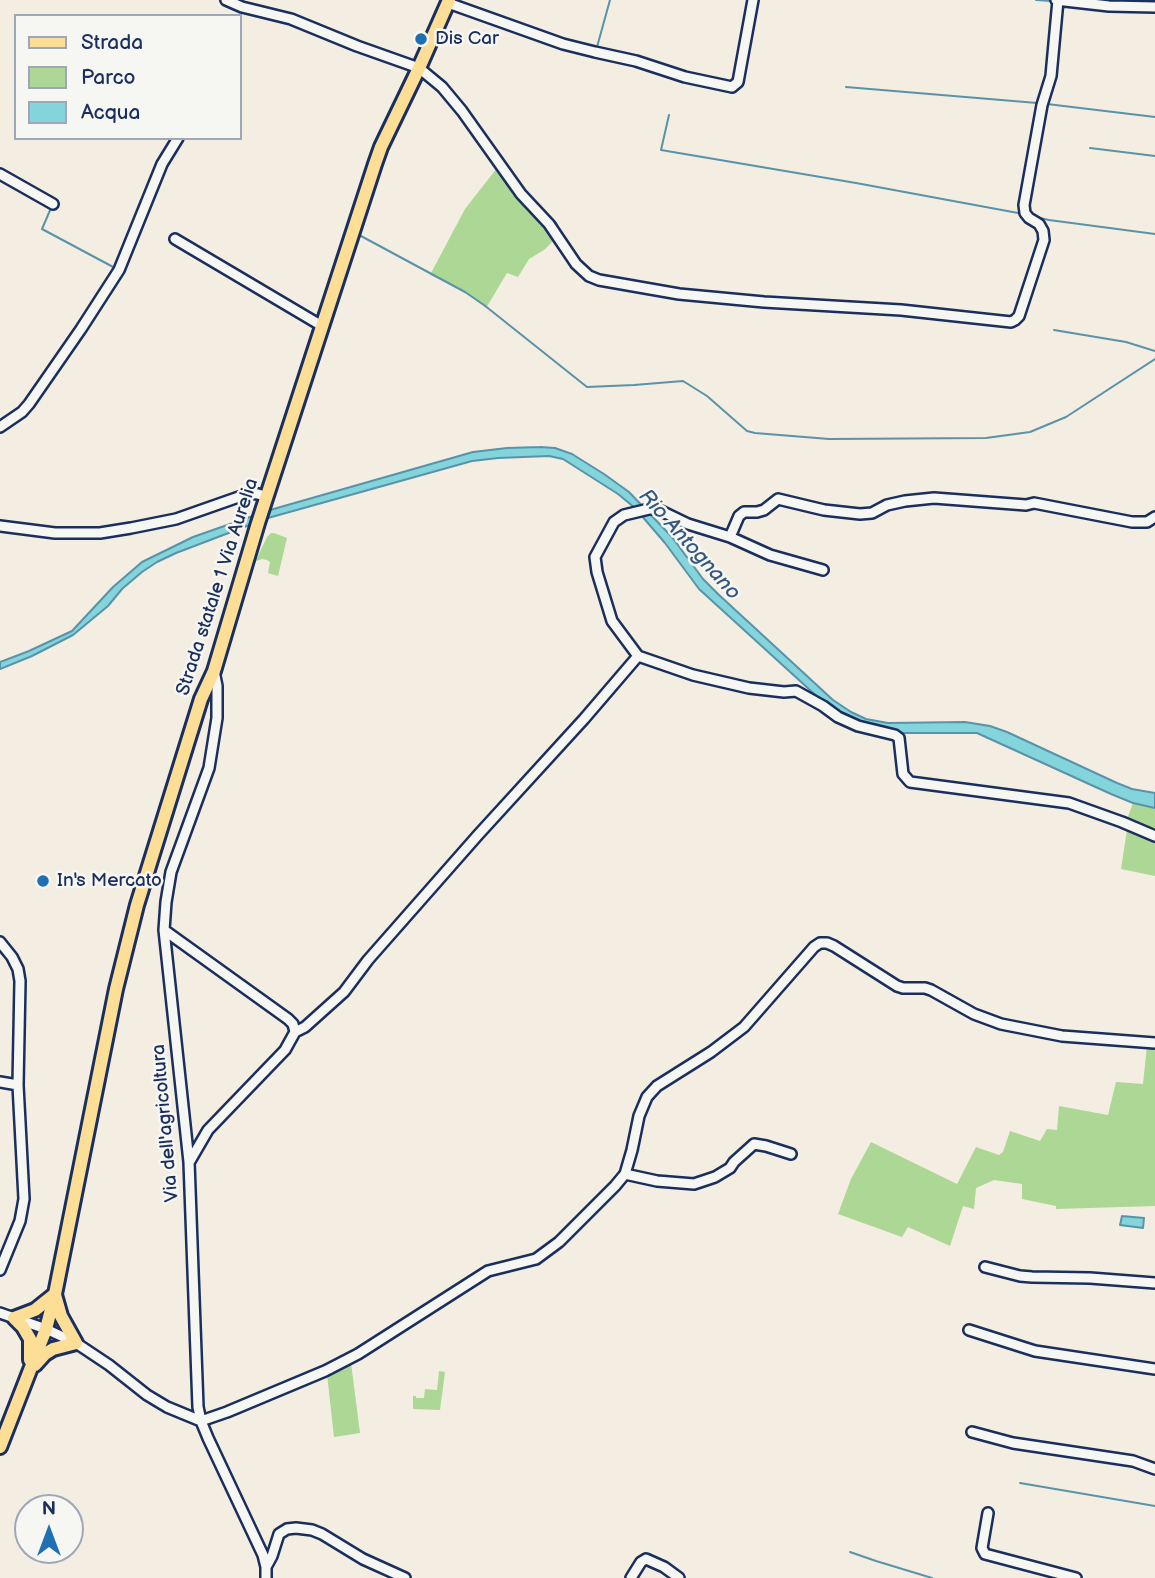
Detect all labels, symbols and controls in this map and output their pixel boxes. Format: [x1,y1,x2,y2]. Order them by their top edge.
legend [14,14,242,140]
place label: Dis Car [435,28,499,50]
text: Strada [81,30,143,55]
marker: Dis Car [413,31,429,47]
text: Parco [81,65,136,90]
text: Acqua [81,100,140,125]
street label: Strada statale 1 Via Aurelia [172,476,264,698]
water label: Rio Antognano [633,485,745,605]
place label: In's Mercato [57,870,162,892]
marker: In's Mercato [35,873,51,889]
street label: Via dell'agricoltura [148,1043,184,1203]
north arrow [14,1494,84,1564]
text: N [42,1498,56,1521]

